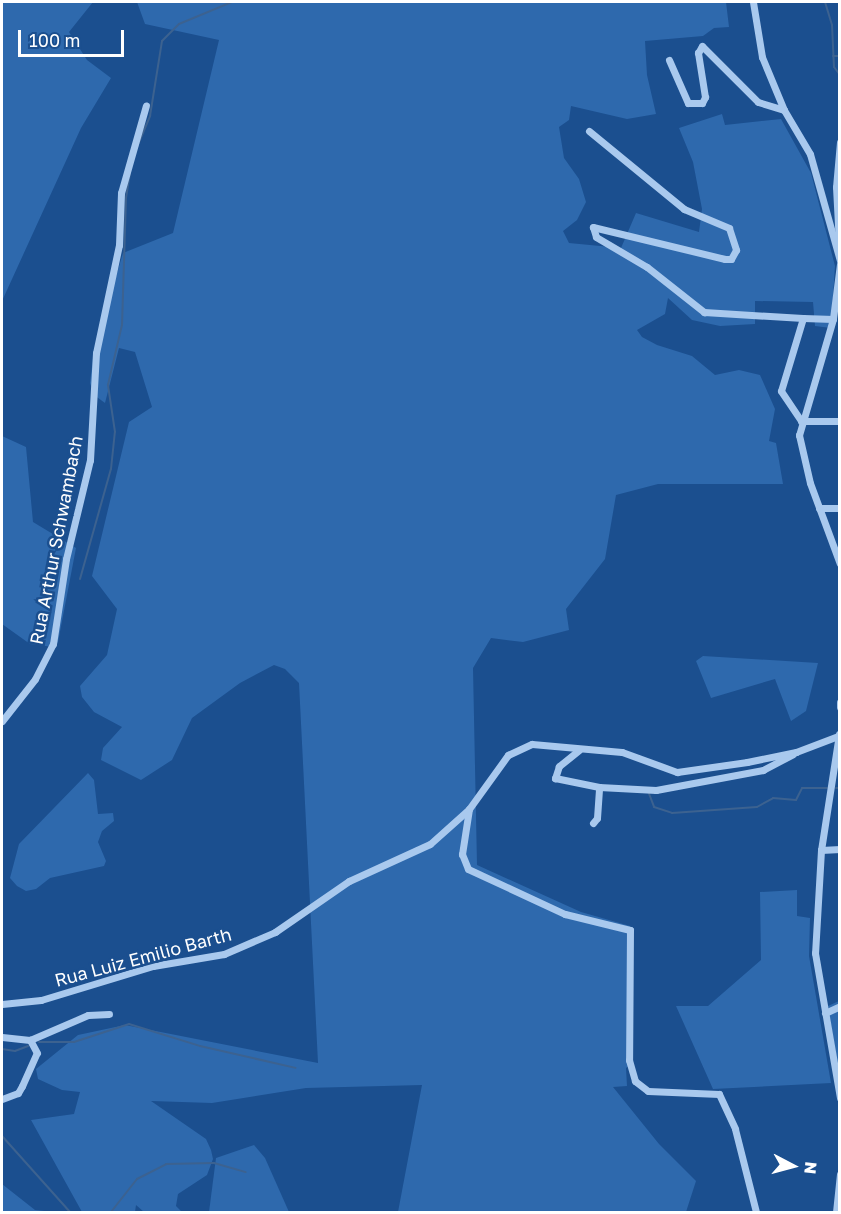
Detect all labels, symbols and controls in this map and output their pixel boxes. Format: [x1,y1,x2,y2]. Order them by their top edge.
scale bar [21,18,128,56]
text: 100 m [29,29,80,51]
street label: Rua Arthur Schwambach [25,434,87,646]
street label: Rua Luiz Emilio Barth [52,923,234,991]
north arrow [763,1136,823,1196]
text: N [800,1161,821,1175]

